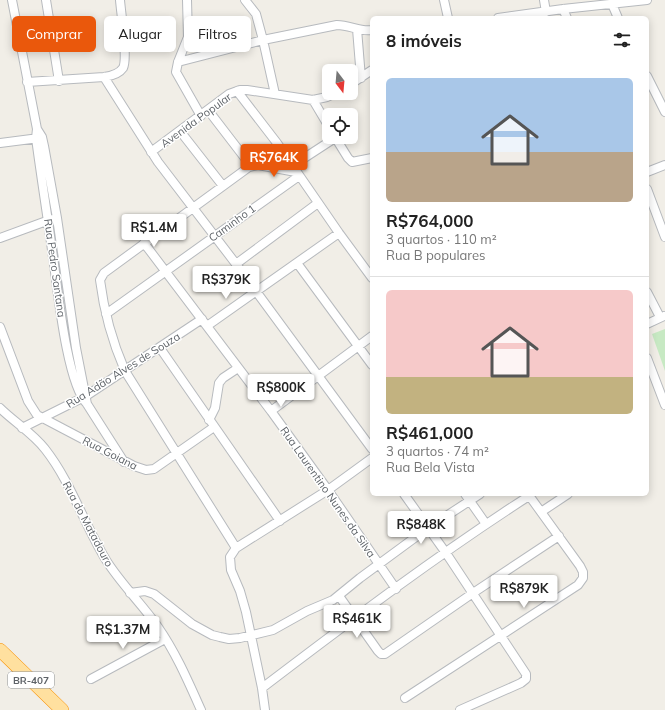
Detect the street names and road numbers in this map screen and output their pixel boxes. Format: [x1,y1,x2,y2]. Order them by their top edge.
street label: Avenida Popular [158,90,234,150]
street label: Caminho 1 [206,201,258,245]
street label: Rua Pedro Santana [41,218,69,318]
street label: Rua Adão Alves de Souza [63,329,183,411]
street label: Rua Laurentino Nunes da Silva [277,424,379,560]
street label: Rua Goiana [80,433,140,473]
street label: Rua do Matadouro [59,479,117,569]
road number: BR-407 [8,672,54,688]

